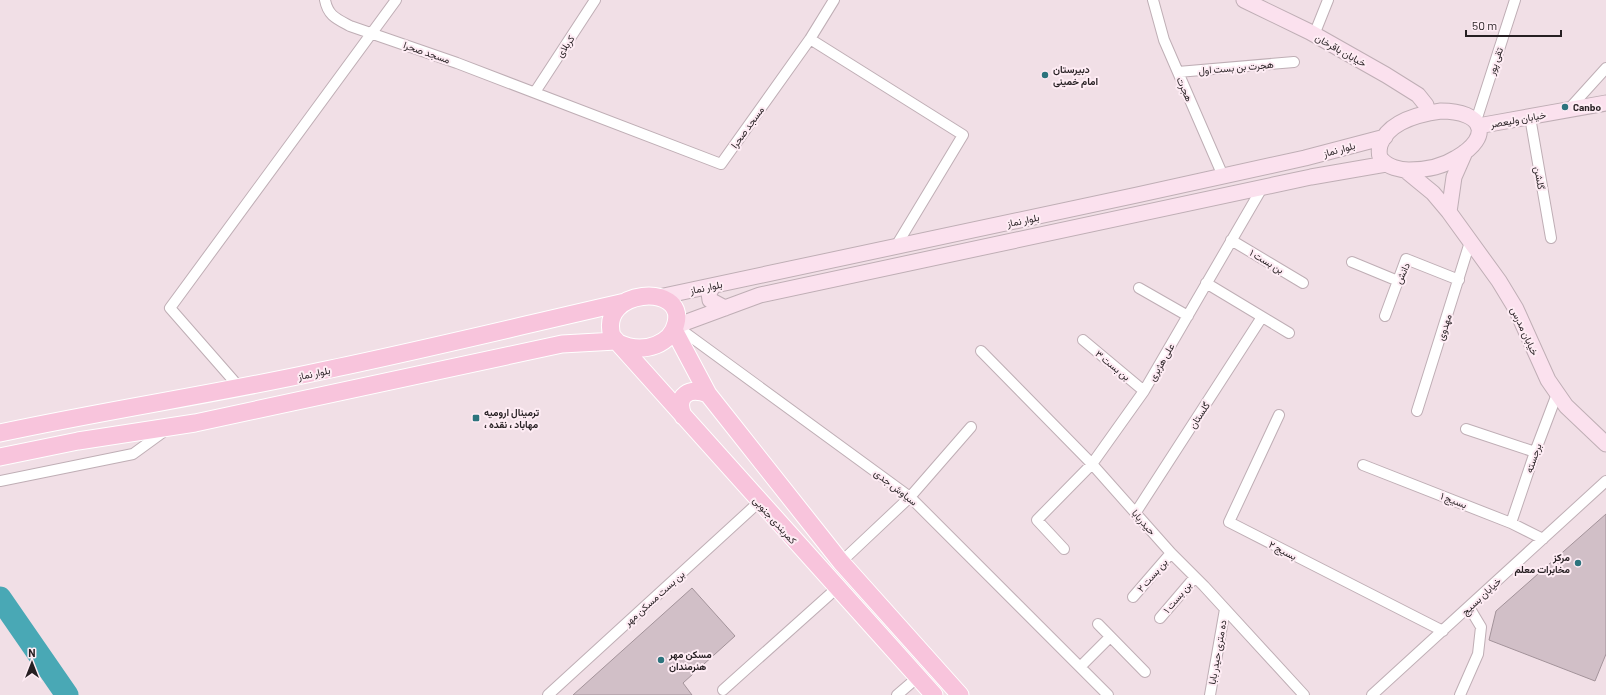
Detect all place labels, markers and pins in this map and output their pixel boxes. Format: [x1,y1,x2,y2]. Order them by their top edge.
place label: دبیرستان امام خمینی [1053,63,1098,88]
marker: دبیرستان امام خمینی [1040,70,1050,80]
place label: Canbo [1573,101,1601,113]
marker: Canbo [1560,102,1570,112]
place label: ترمینال ارومیه ، مهاباد ، نقده [484,406,539,431]
marker: ترمینال ارومیه ، مهاباد ، نقده [471,413,481,423]
place label: مرکز مخابرات معلم [1514,551,1571,576]
marker: مرکز مخابرات معلم [1573,558,1583,568]
place label: مسکن مهر هنرمندان [668,648,712,673]
marker: مسکن مهر هنرمندان [656,655,666,665]

